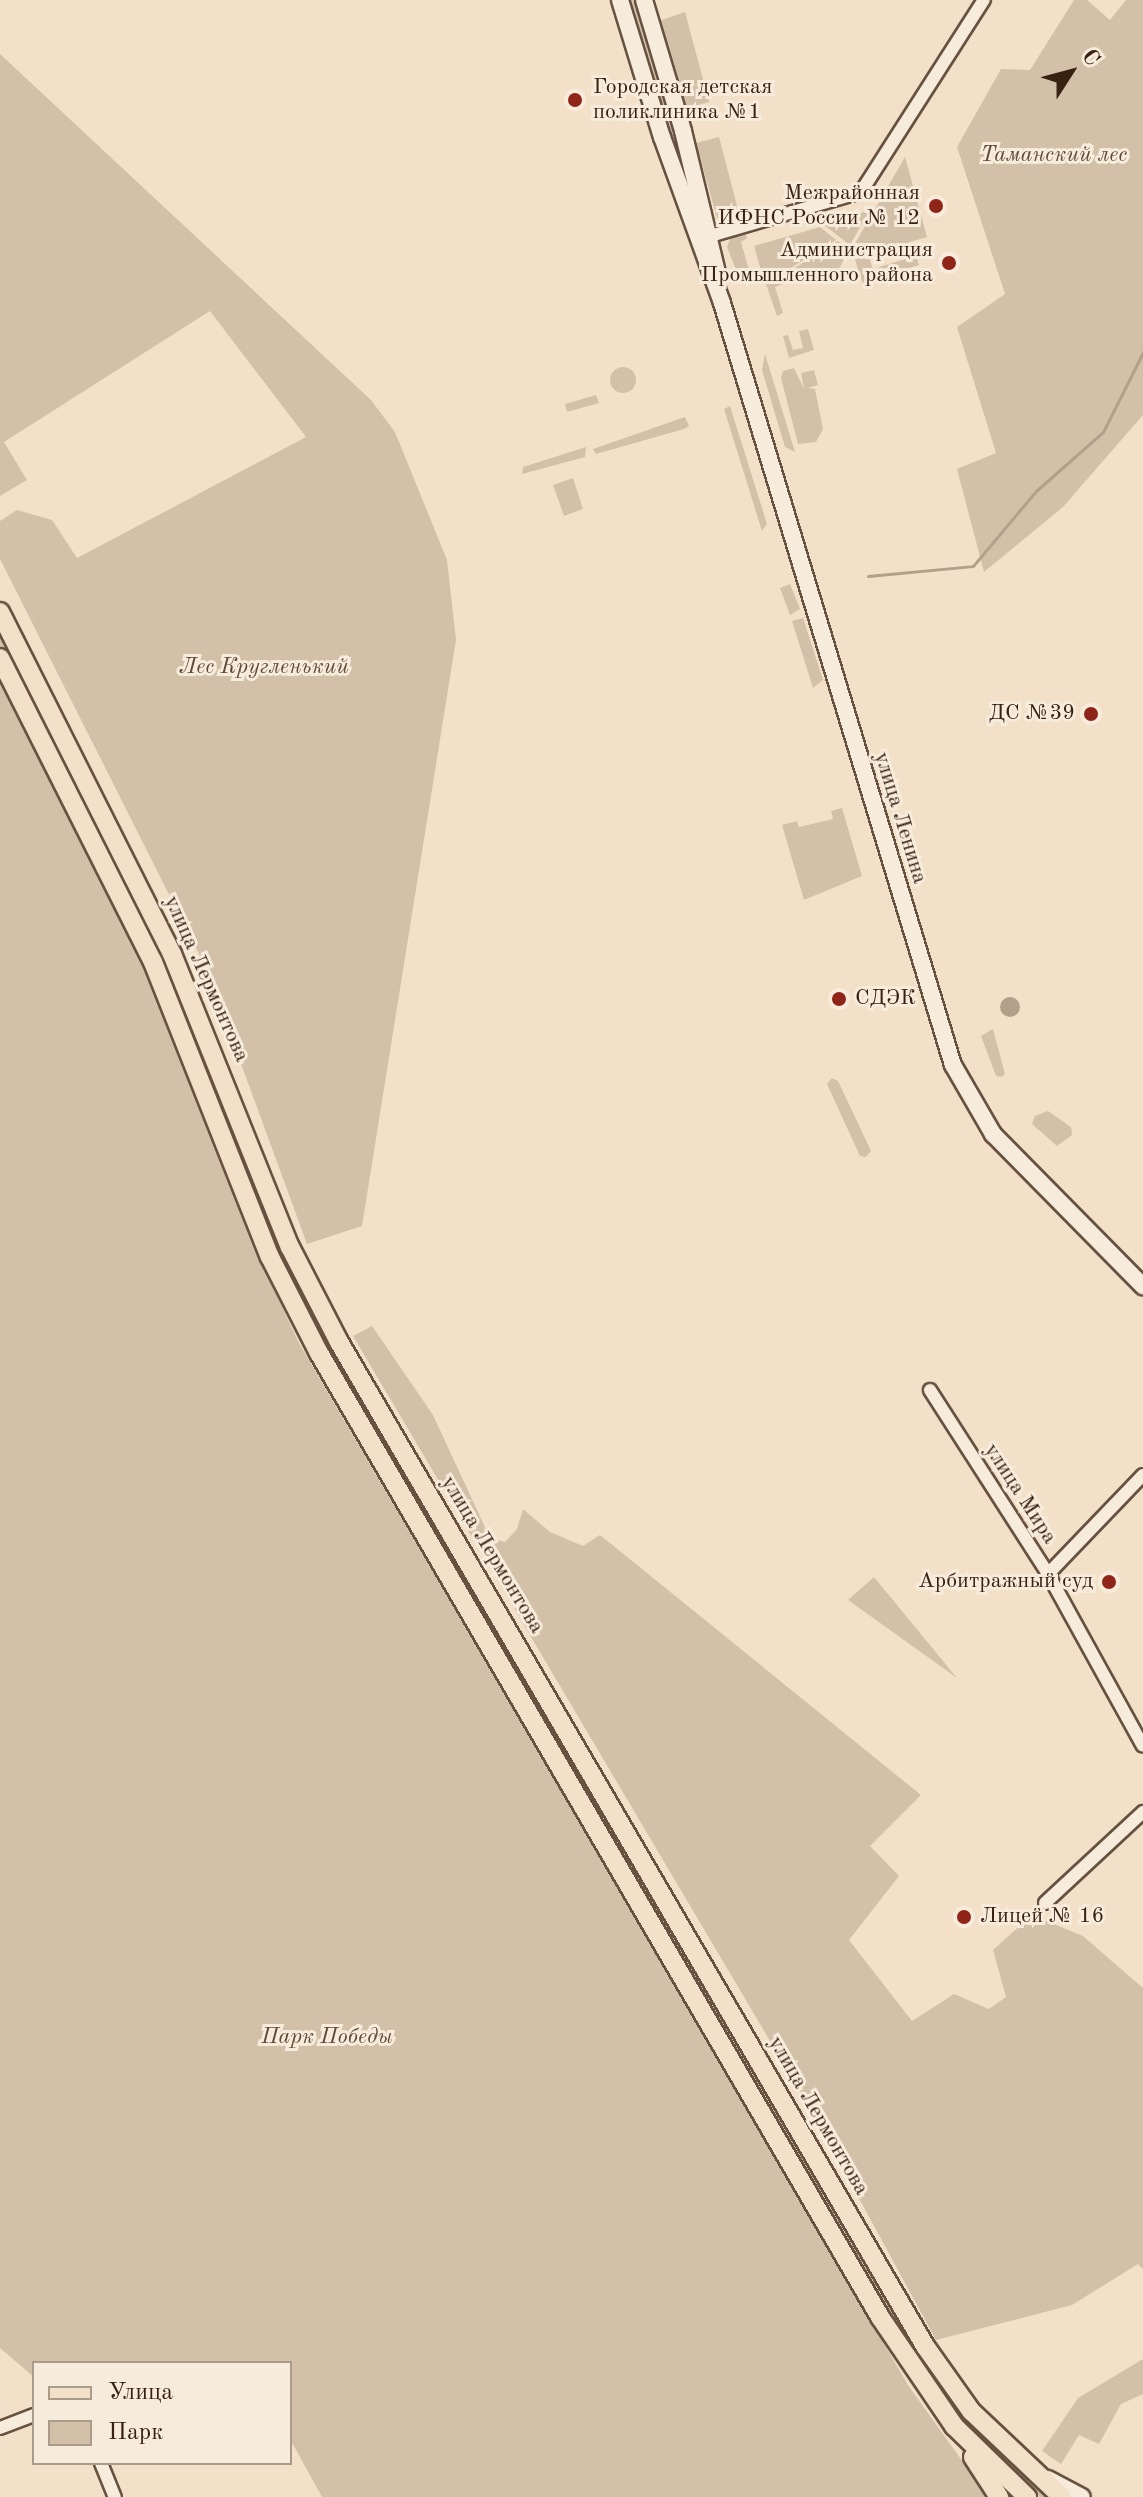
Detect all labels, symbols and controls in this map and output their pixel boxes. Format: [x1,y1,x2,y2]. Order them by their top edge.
north arrow [1031,32,1111,112]
text: С [1077,46,1104,70]
place label: Городская детская поликлиника №1 [593,74,772,126]
marker: Городская детская поликлиника №1 [564,89,586,111]
park label: Таманский лес [980,143,1128,169]
place label: Межрайонная ИФНС России № 12 [718,180,920,232]
marker: Межрайонная ИФНС России № 12 [927,197,945,215]
place label: Администрация Промышленного района [701,237,933,288]
marker: Администрация Промышленного района [940,254,958,272]
park label: Лес Кругленький [179,655,349,681]
place label: ДС №39 [989,701,1075,727]
marker: ДС №39 [1082,705,1100,723]
street label: улица Ленина [867,749,933,887]
street label: улица Лермонтова [157,892,255,1066]
place label: СДЭК [855,986,916,1012]
marker: СДЭК [830,990,848,1008]
street label: улица Мира [978,1439,1062,1549]
street label: улица Лермонтова [434,1471,550,1639]
place label: Арбитражный суд [918,1569,1093,1595]
marker: Арбитражный суд [1100,1573,1118,1591]
place label: Лицей № 16 [980,1904,1104,1930]
marker: Лицей № 16 [955,1908,973,1926]
park label: Парк Победы [261,2025,393,2051]
street label: улица Лермонтова [762,2032,874,2200]
legend [32,2361,292,2465]
text: Улица [108,2381,173,2405]
text: Парк [108,2421,163,2445]

